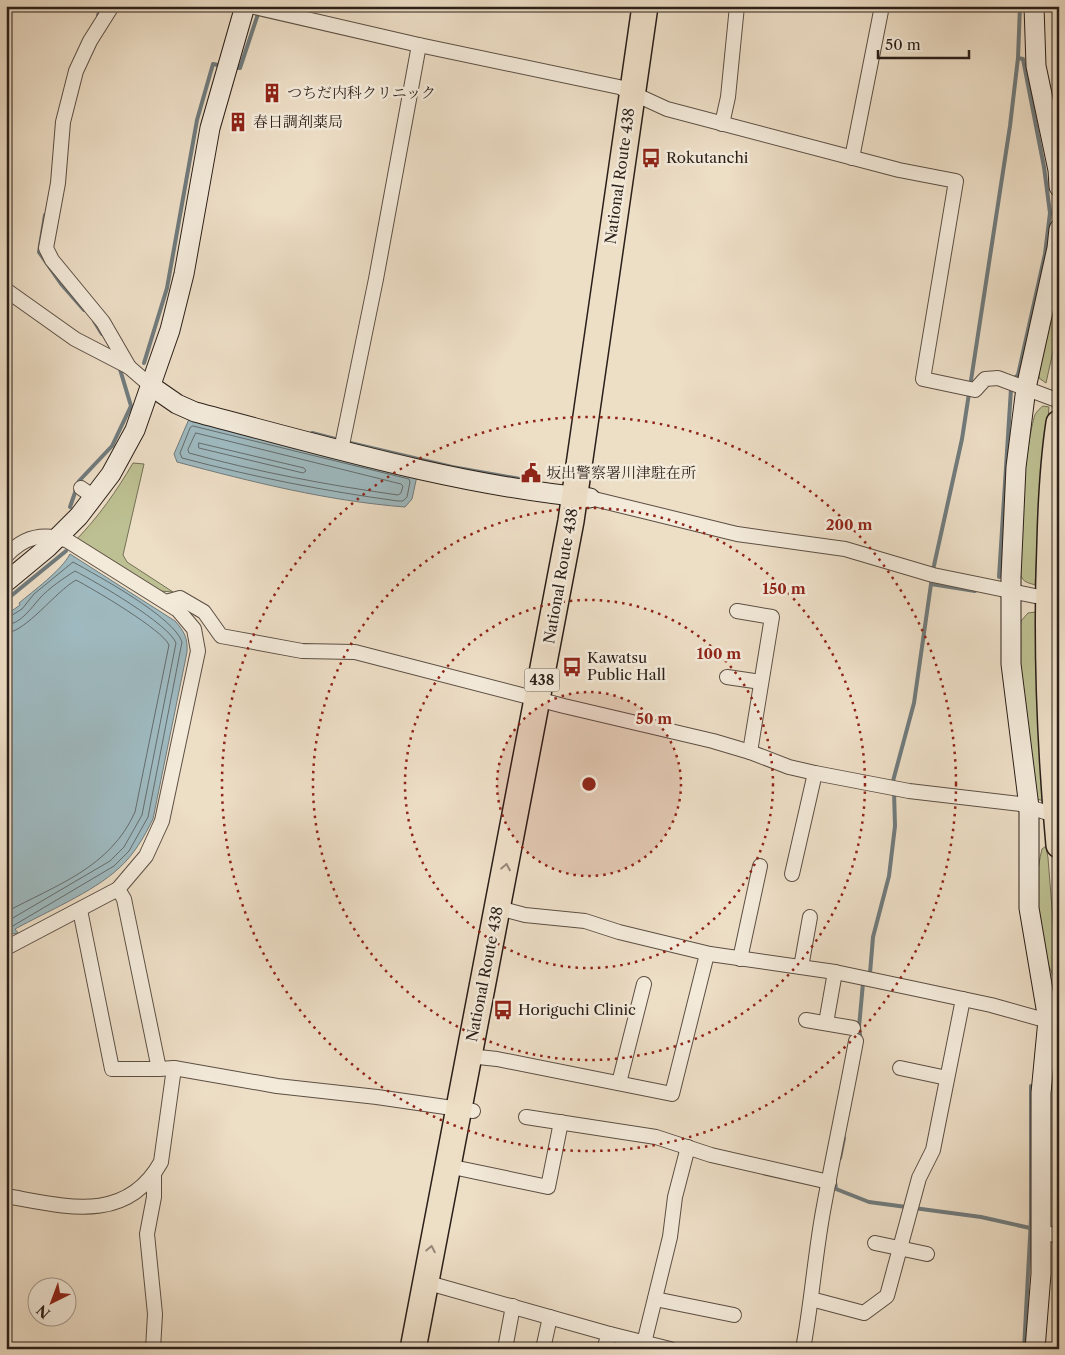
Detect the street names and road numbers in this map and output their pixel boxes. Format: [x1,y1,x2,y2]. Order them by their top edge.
street label: National Route 438 [601,106,638,245]
street label: National Route 438 [539,506,582,645]
road number: 438 [524,668,560,692]
street label: National Route 438 [462,904,507,1043]

